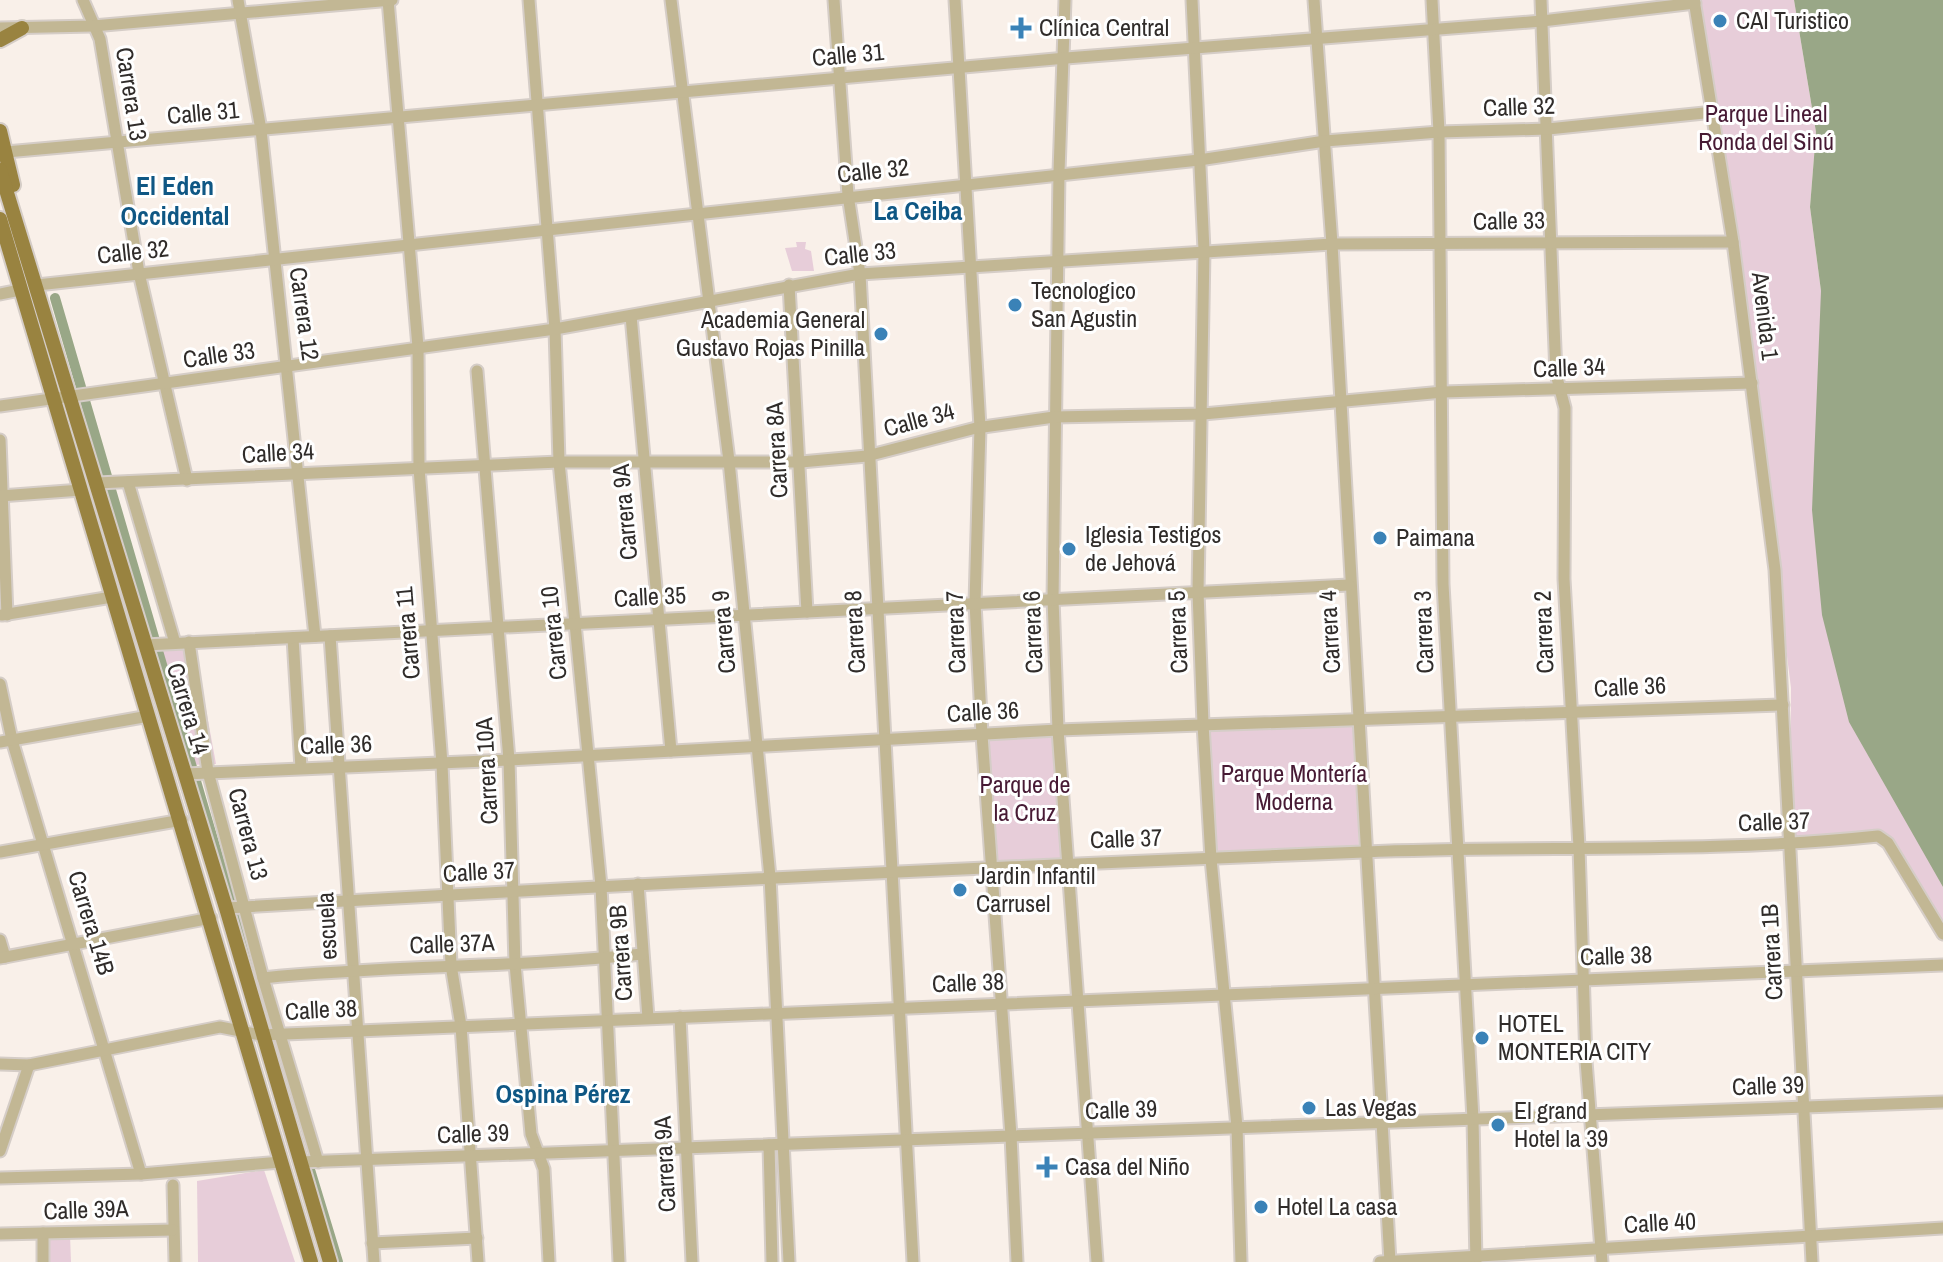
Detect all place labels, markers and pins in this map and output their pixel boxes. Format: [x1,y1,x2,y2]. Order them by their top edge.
place label: CAI Turistico [1736,4,1849,36]
place label: Clínica Central [1039,11,1169,43]
marker: CAI Turistico [1711,12,1729,30]
marker: Clínica Central [1010,17,1032,39]
place label: Tecnologico San Agustin [1031,274,1137,334]
marker: Tecnologico San Agustin [1006,296,1024,314]
place label: Academia General Gustavo Rojas Pinilla [676,303,865,363]
marker: Academia General Gustavo Rojas Pinilla [872,325,890,343]
place label: Iglesia Testigos de Jehová [1085,518,1221,578]
place label: Paimana [1396,521,1475,553]
marker: Paimana [1371,529,1389,547]
marker: Iglesia Testigos de Jehová [1060,540,1078,558]
place label: Jardin Infantil Carrusel [976,859,1095,919]
marker: Jardin Infantil Carrusel [951,881,969,899]
place label: HOTEL MONTERIA CITY [1498,1007,1651,1067]
marker: HOTEL MONTERIA CITY [1473,1029,1491,1047]
place label: Las Vegas [1325,1091,1417,1123]
place label: El grand Hotel la 39 [1514,1094,1608,1154]
marker: Las Vegas [1300,1099,1318,1117]
marker: El grand Hotel la 39 [1489,1116,1507,1134]
place label: Casa del Niño [1065,1150,1190,1182]
marker: Casa del Niño [1036,1156,1058,1178]
place label: Hotel La casa [1277,1190,1397,1222]
marker: Hotel La casa [1252,1198,1270,1216]

